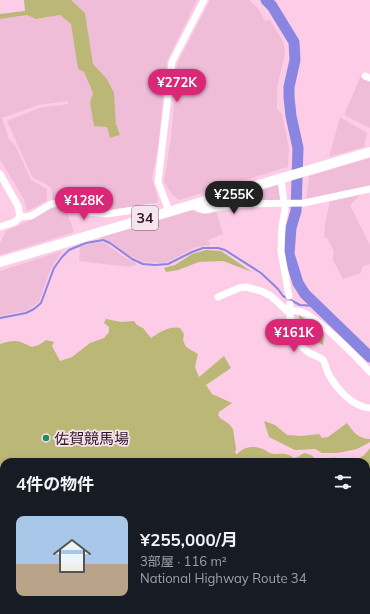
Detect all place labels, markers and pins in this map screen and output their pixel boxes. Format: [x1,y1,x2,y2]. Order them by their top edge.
pin: ¥272K [149,69,205,103]
pin: ¥255K [206,181,262,215]
pin: ¥128K [56,187,112,221]
pin: ¥161K [266,319,322,353]
place label: 佐賀競馬場 [54,429,129,448]
marker: 佐賀競馬場 [41,433,51,443]

